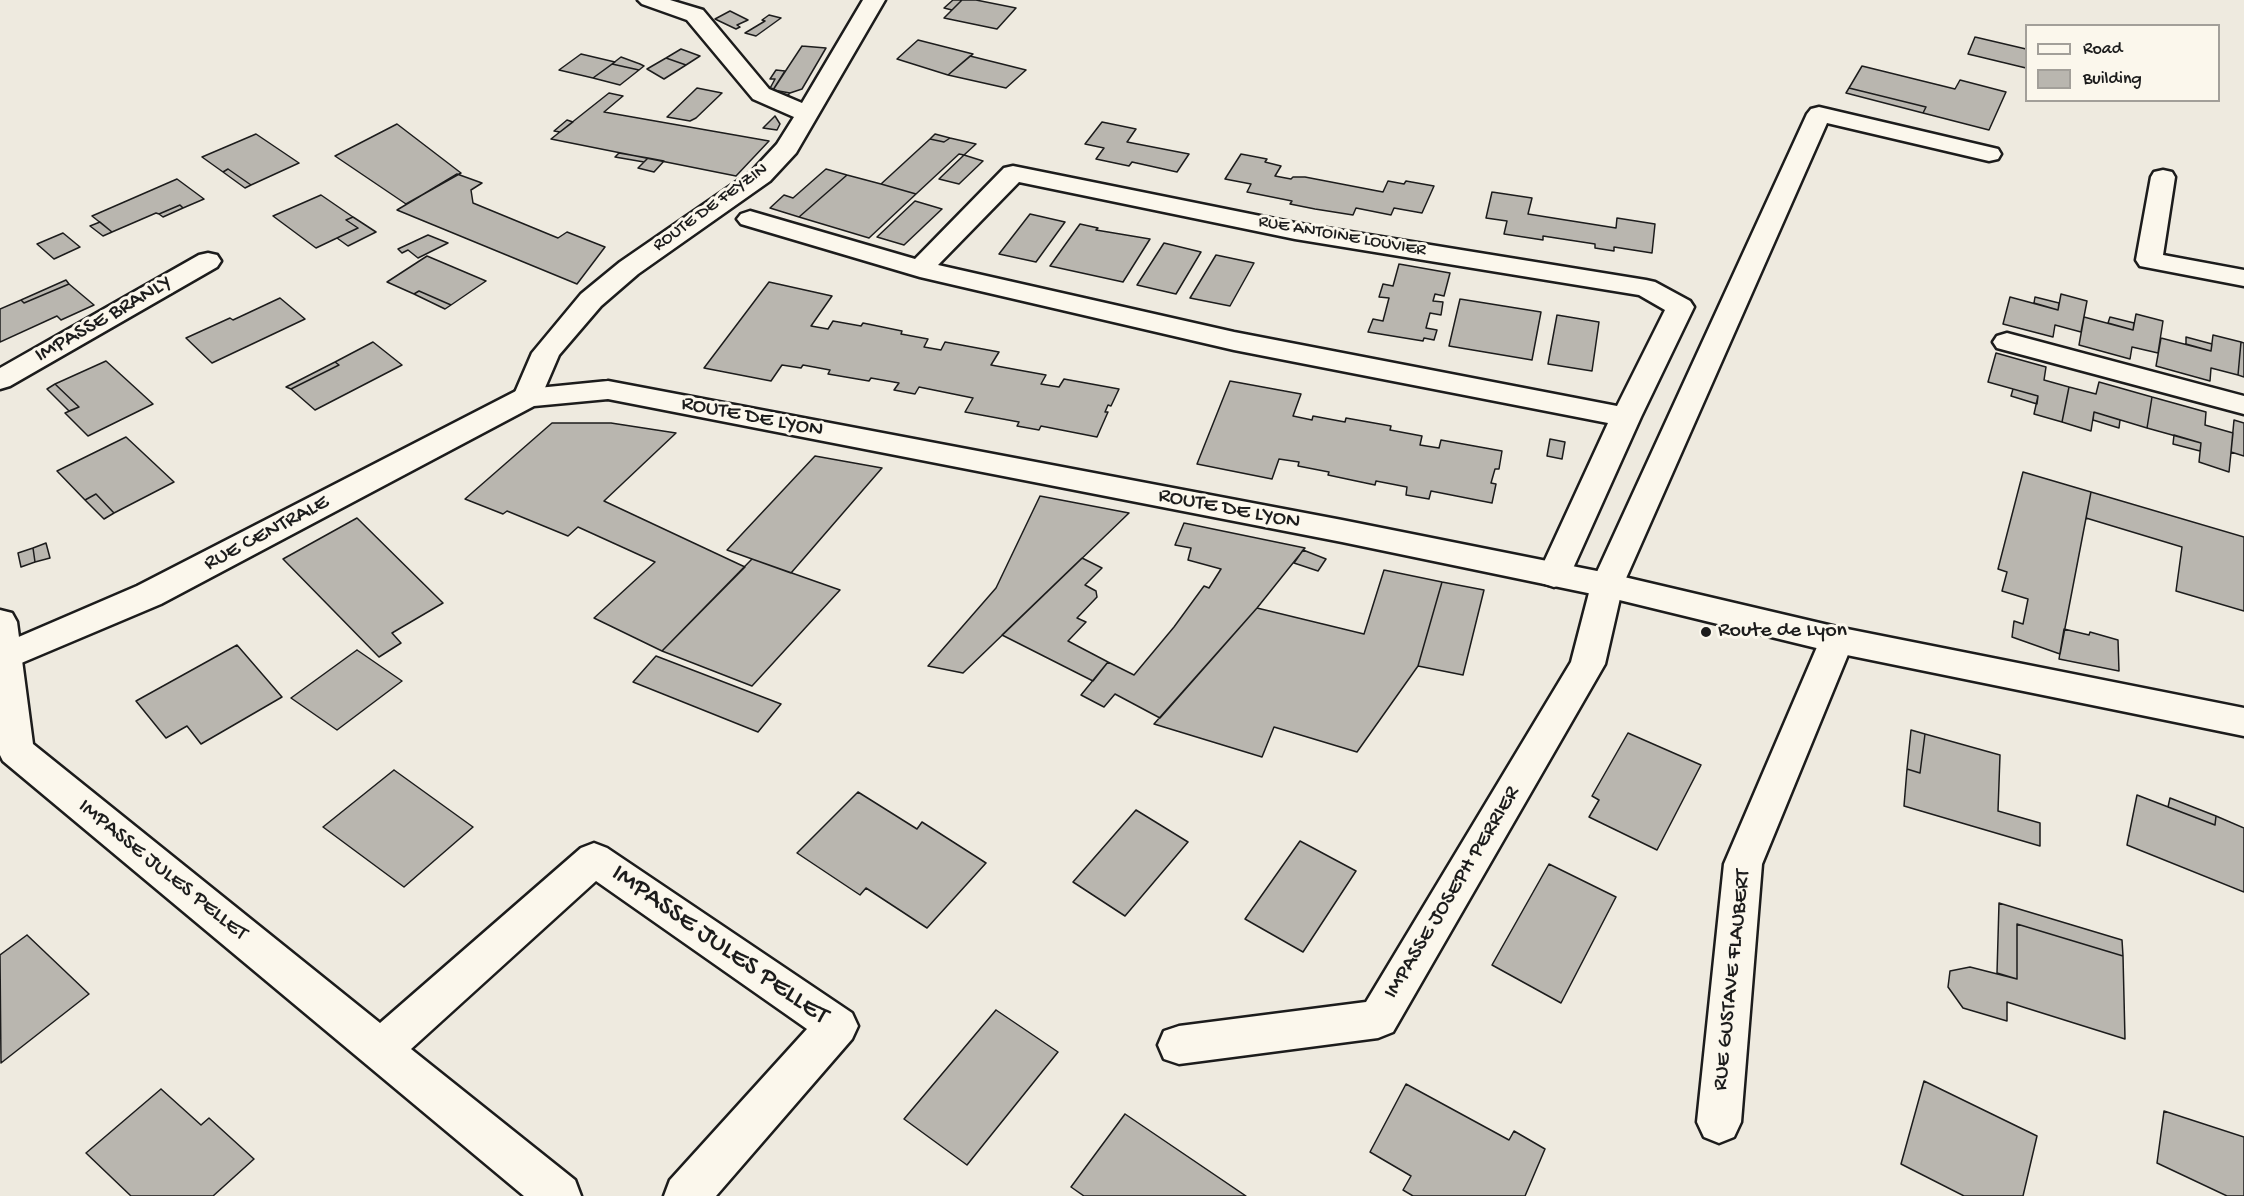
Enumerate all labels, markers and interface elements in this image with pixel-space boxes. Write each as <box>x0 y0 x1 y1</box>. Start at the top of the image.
legend <box>2025 24 2220 102</box>
text: Road <box>2083 39 2122 60</box>
text: Building <box>2083 69 2142 90</box>
street label: ROUTE DE FEYZIN <box>649 159 773 257</box>
street label: RUE ANTOINE LOUVIER <box>1257 212 1427 262</box>
street label: IMPASSE BRANLY <box>31 270 177 370</box>
street label: ROUTE DE LYON <box>679 391 825 445</box>
street label: ROUTE DE LYON <box>1156 483 1302 537</box>
street label: RUE CENTRALE <box>200 490 334 578</box>
place label: Route de Lyon <box>1718 619 1847 645</box>
marker: Route de Lyon <box>1699 625 1713 639</box>
street label: IMPASSE JOSEPH PERRIER <box>1379 782 1527 1004</box>
street label: IMPASSE JULES PELLET <box>72 794 252 948</box>
street label: IMPASSE JULES PELLET <box>604 859 834 1033</box>
street label: RUE GUSTAVE FLAUBERT <box>1708 868 1758 1092</box>

